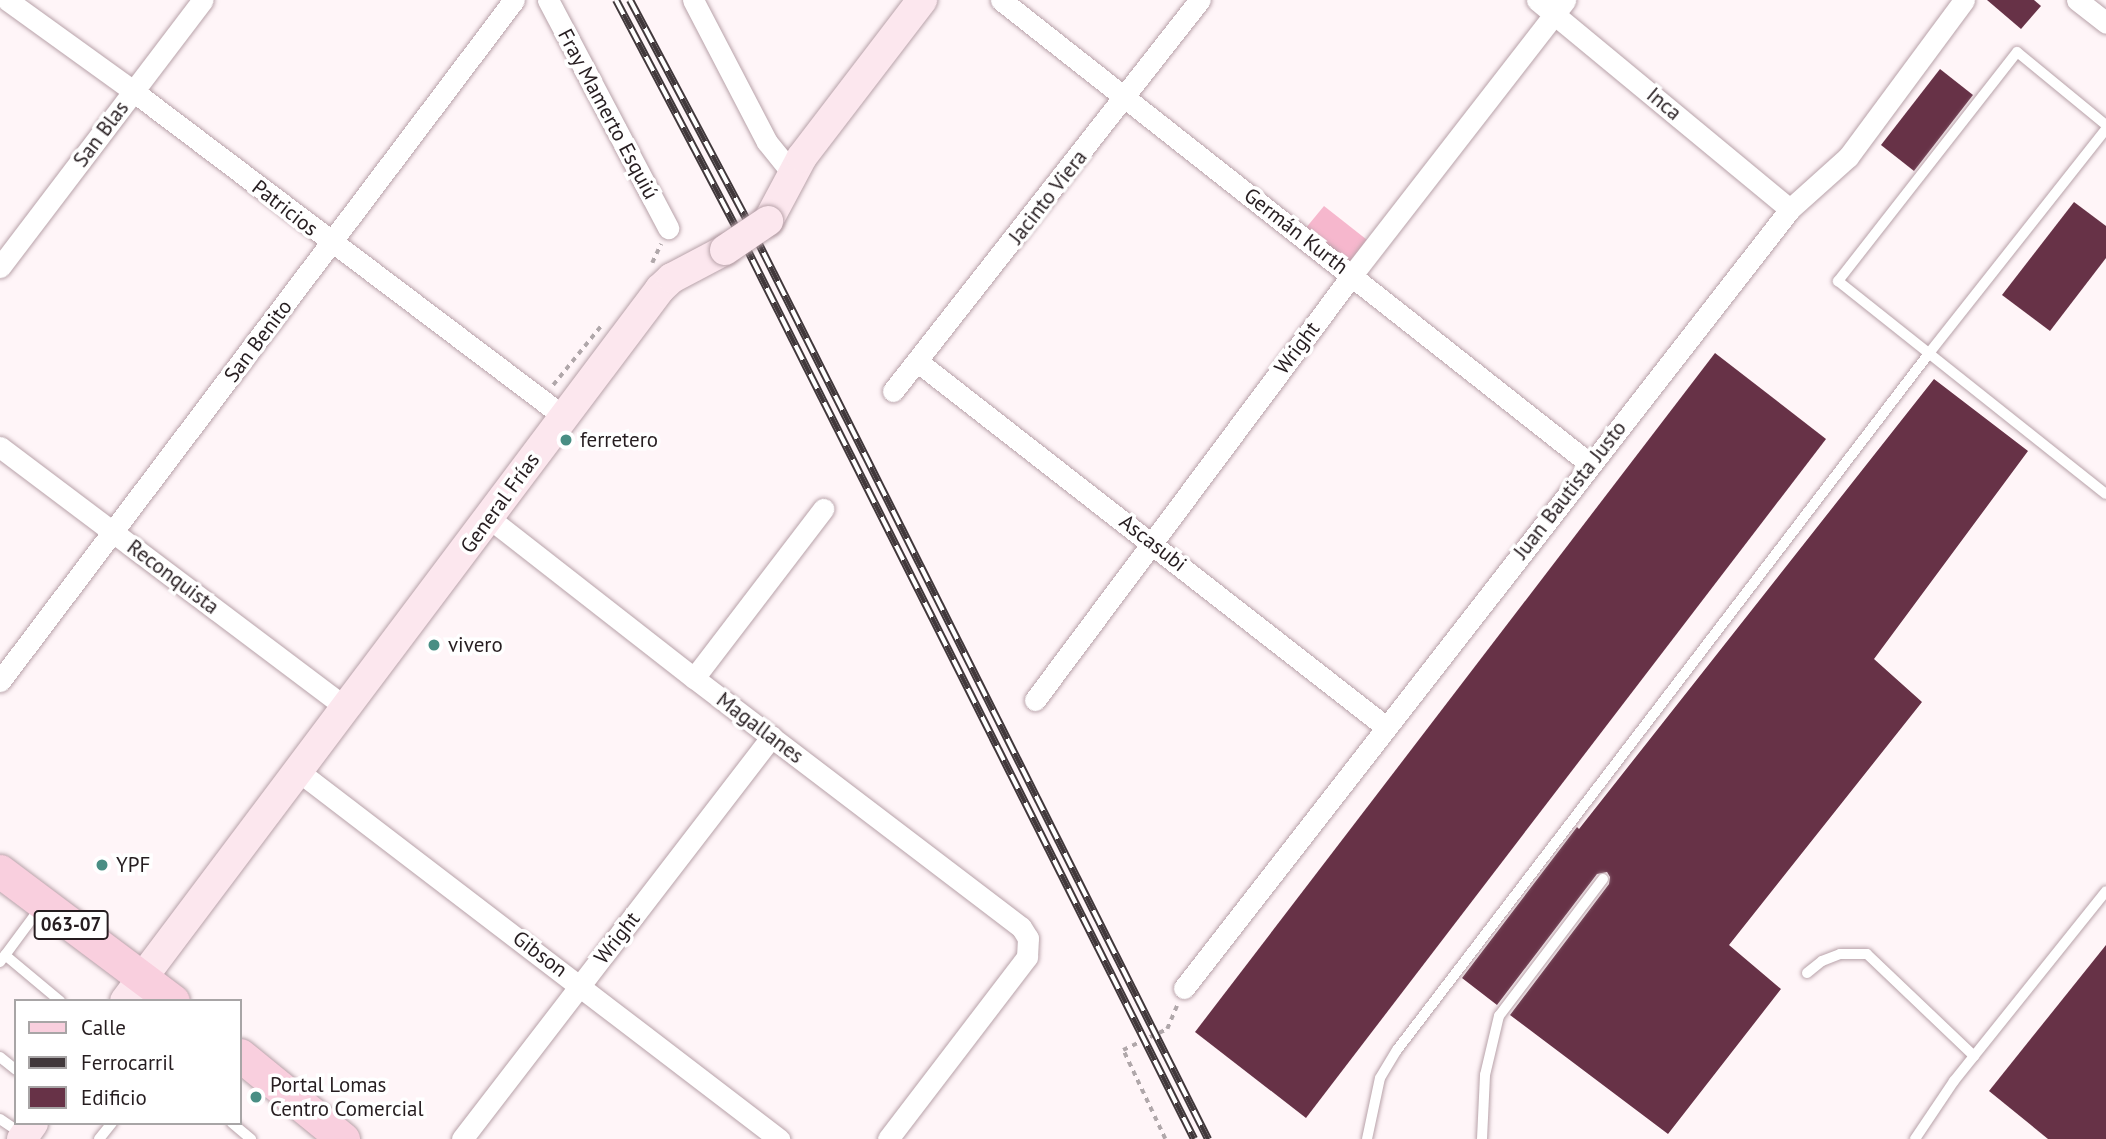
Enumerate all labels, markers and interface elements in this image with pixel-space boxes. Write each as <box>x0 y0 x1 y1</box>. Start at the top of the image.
street label: Fray Mamerto Esquiú <box>552 24 664 204</box>
street label: Inca <box>1642 82 1686 126</box>
street label: San Blas <box>68 96 134 172</box>
street label: Jacinto Viera <box>1003 145 1093 249</box>
street label: Patricios <box>247 175 323 241</box>
street label: Germán Kurth <box>1239 183 1353 279</box>
street label: San Benito <box>219 295 297 387</box>
street label: Wright <box>1269 317 1325 379</box>
street label: Juan Bautista Justo <box>1508 416 1632 564</box>
place label: ferretero <box>580 427 658 453</box>
marker: ferretero <box>558 432 574 448</box>
street label: General Frías <box>455 448 545 558</box>
street label: Ascasubi <box>1114 509 1192 577</box>
street label: Reconquista <box>122 534 224 620</box>
place label: vivero <box>448 632 503 658</box>
marker: vivero <box>426 637 442 653</box>
street label: Magallanes <box>712 687 808 769</box>
place label: YPF <box>116 852 150 878</box>
marker: YPF <box>94 857 110 873</box>
street label: Wright <box>589 907 645 969</box>
road number: 063-07 <box>32 909 110 940</box>
street label: Gibson <box>508 925 572 983</box>
legend <box>14 999 242 1125</box>
text: Calle <box>81 1014 126 1041</box>
text: Ferrocarril <box>81 1049 174 1076</box>
place label: Portal Lomas Centro Comercial <box>270 1072 424 1122</box>
text: Edificio <box>81 1084 147 1111</box>
marker: Portal Lomas Centro Comercial <box>248 1089 264 1105</box>

